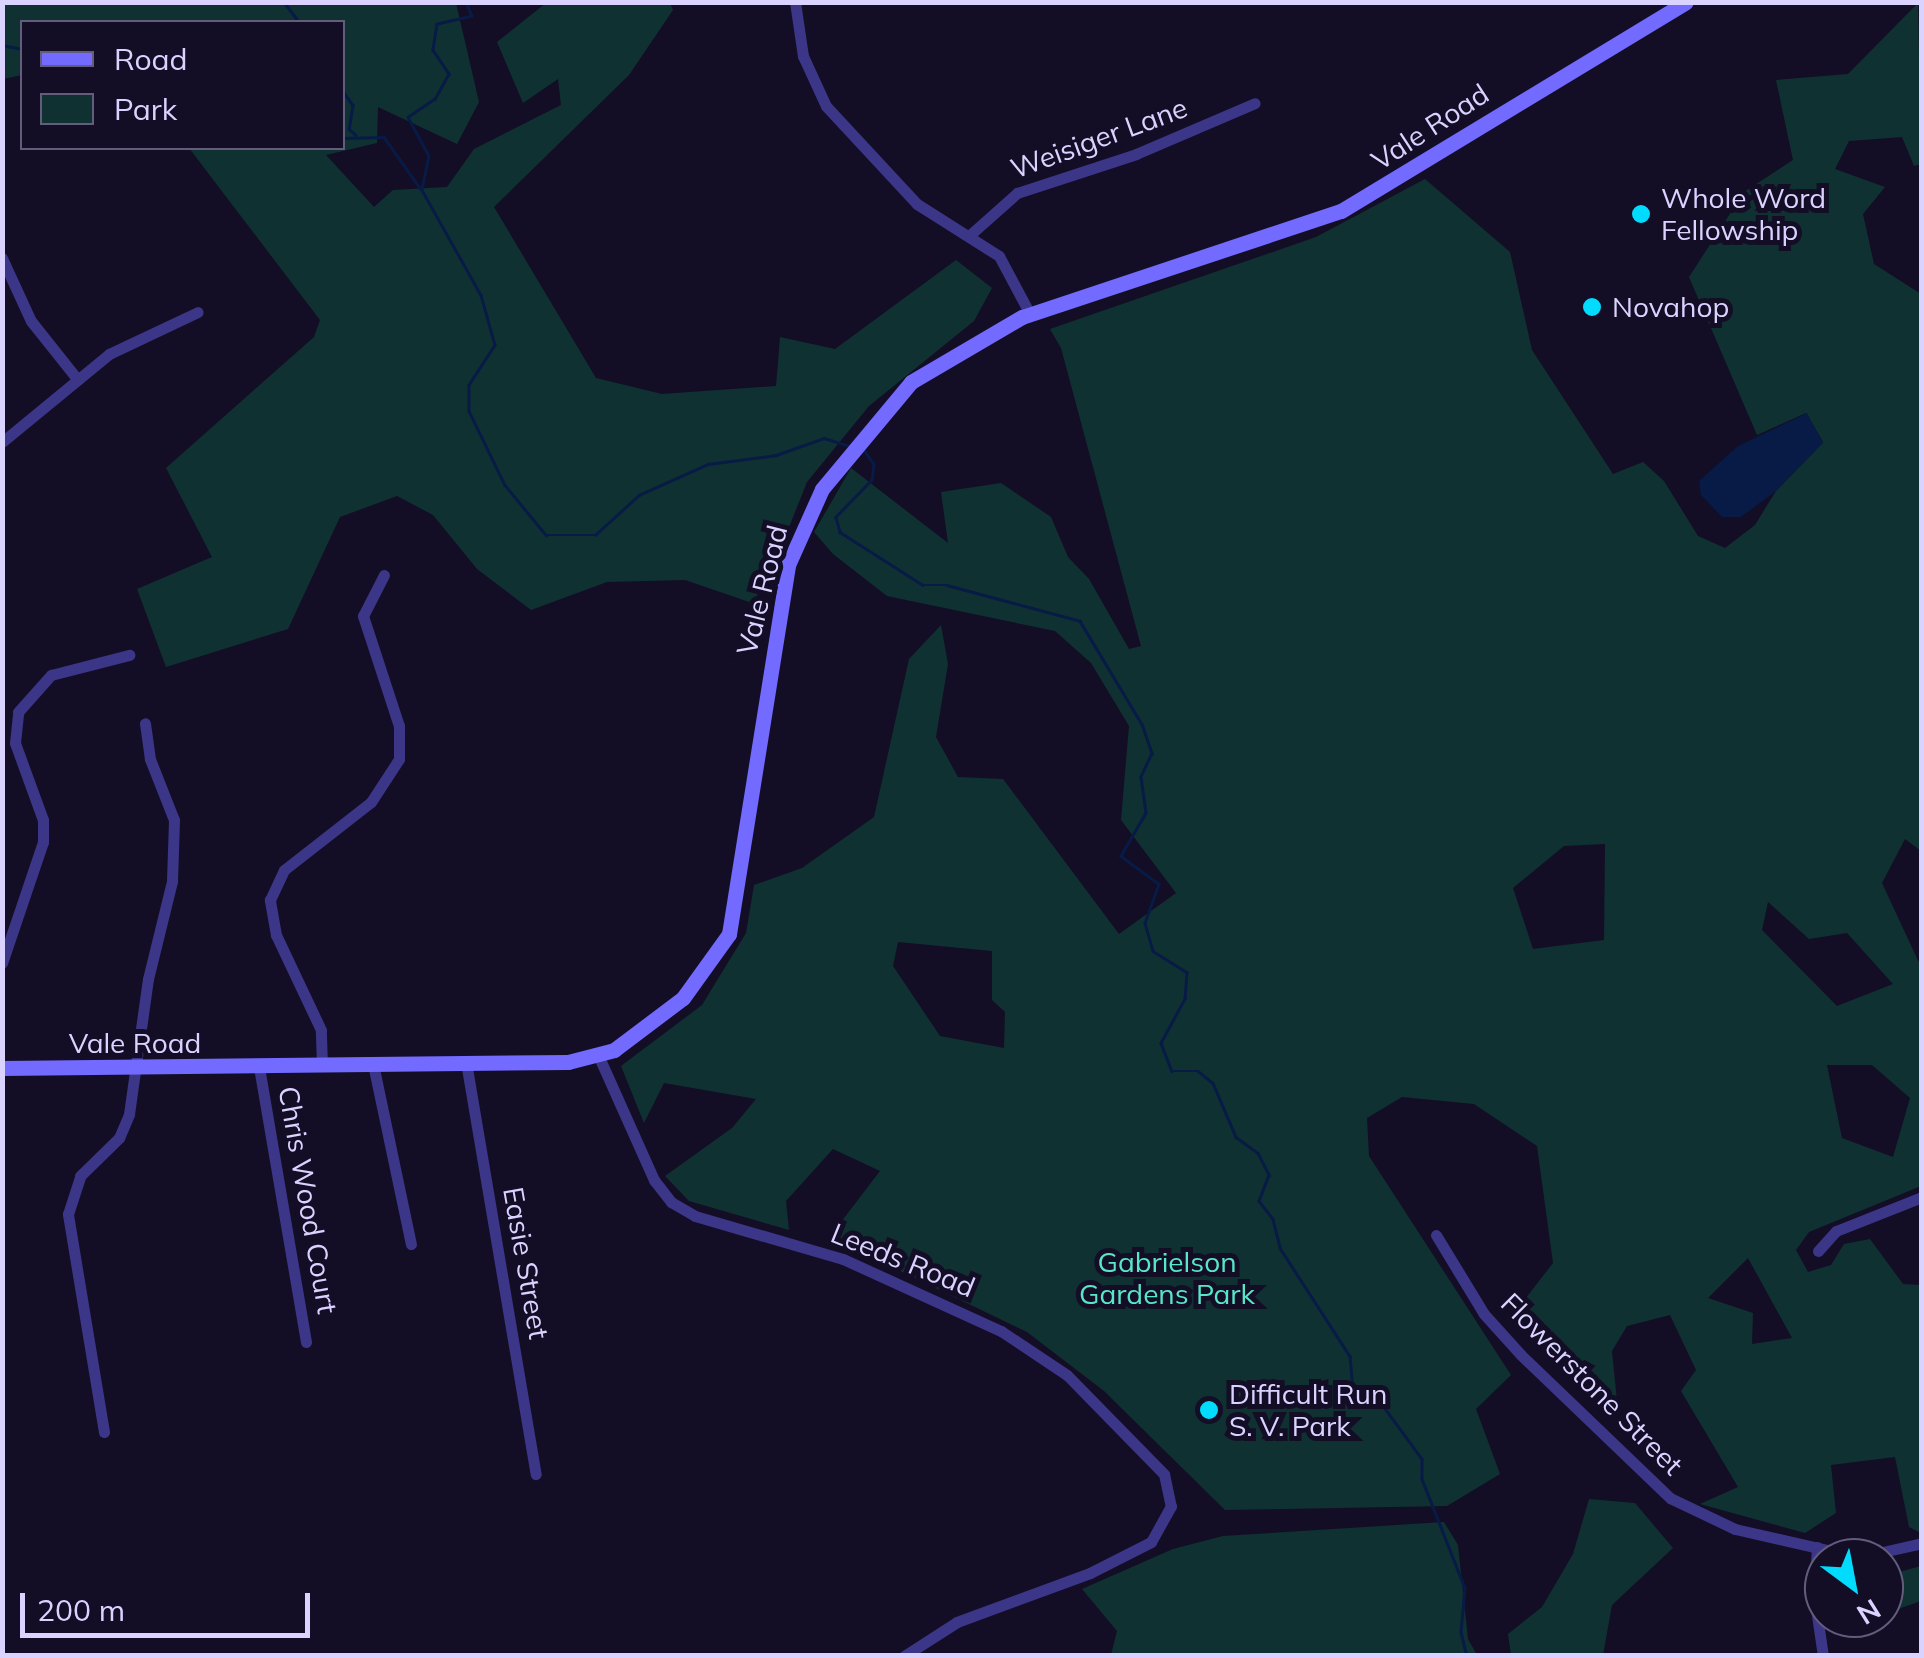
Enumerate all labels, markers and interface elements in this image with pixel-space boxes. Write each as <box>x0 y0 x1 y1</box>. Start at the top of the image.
legend <box>20 20 345 150</box>
text: Road <box>114 40 188 78</box>
street label: Vale Road <box>1365 77 1495 177</box>
text: Park <box>114 90 177 128</box>
street label: Weisiger Lane <box>1006 91 1192 185</box>
place label: Whole Word Fellowship <box>1661 181 1826 247</box>
marker: Whole Word Fellowship <box>1630 203 1652 225</box>
place label: Novahop <box>1612 290 1729 324</box>
marker: Novahop <box>1581 296 1603 318</box>
street label: Vale Road <box>730 522 794 658</box>
street label: Vale Road <box>69 1026 201 1060</box>
street label: Chris Wood Court <box>271 1084 345 1316</box>
street label: Easie Street <box>496 1184 556 1342</box>
street label: Leeds Road <box>826 1216 980 1304</box>
park label: Gabrielson Gardens Park <box>1079 1245 1255 1311</box>
street label: Flowerstone Street <box>1494 1286 1690 1482</box>
place label: Difficult Run S. V. Park <box>1229 1377 1387 1443</box>
marker: Difficult Run S. V. Park <box>1198 1399 1220 1421</box>
north arrow <box>1804 1538 1904 1638</box>
scale bar <box>25 1573 315 1635</box>
text: 200 m <box>37 1591 125 1629</box>
text: N <box>1851 1592 1887 1633</box>

